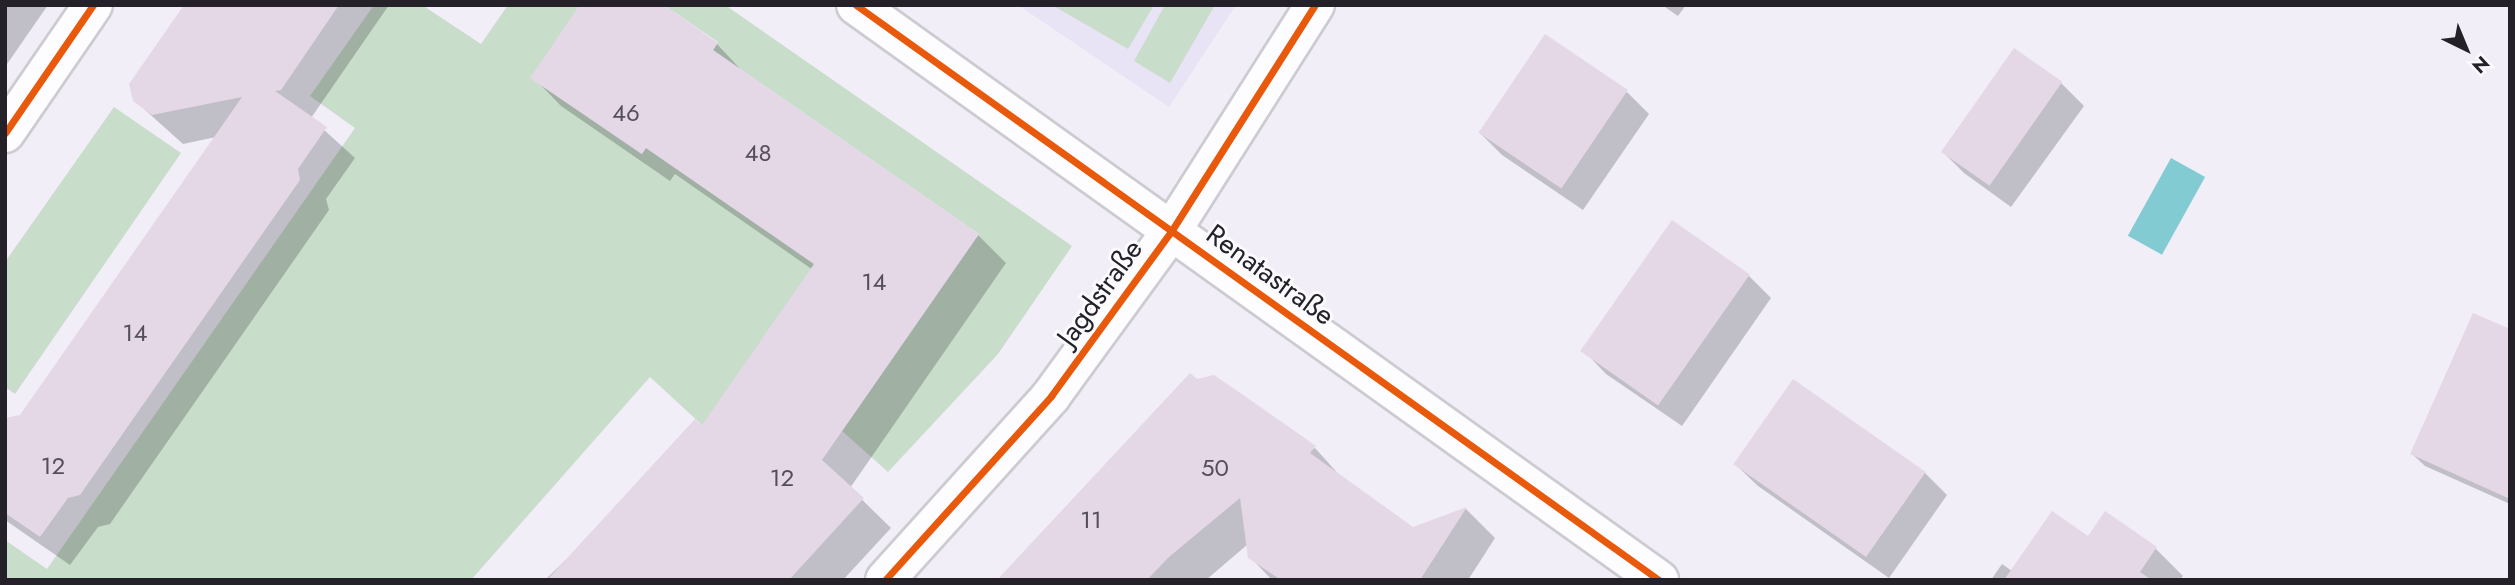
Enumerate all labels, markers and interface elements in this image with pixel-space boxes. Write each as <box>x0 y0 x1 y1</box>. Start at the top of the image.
north arrow <box>2431 14 2501 84</box>
text: N <box>2466 50 2495 80</box>
house number: 46 <box>612 99 640 127</box>
house number: 48 <box>744 139 772 167</box>
street label: Renatastraße <box>1200 217 1340 333</box>
street label: Jagdstraße <box>1050 233 1150 353</box>
house number: 14 <box>862 268 886 296</box>
house number: 14 <box>123 319 147 347</box>
house number: 12 <box>41 452 65 480</box>
house number: 50 <box>1201 454 1229 482</box>
house number: 12 <box>770 464 794 492</box>
house number: 11 <box>1080 506 1102 534</box>

